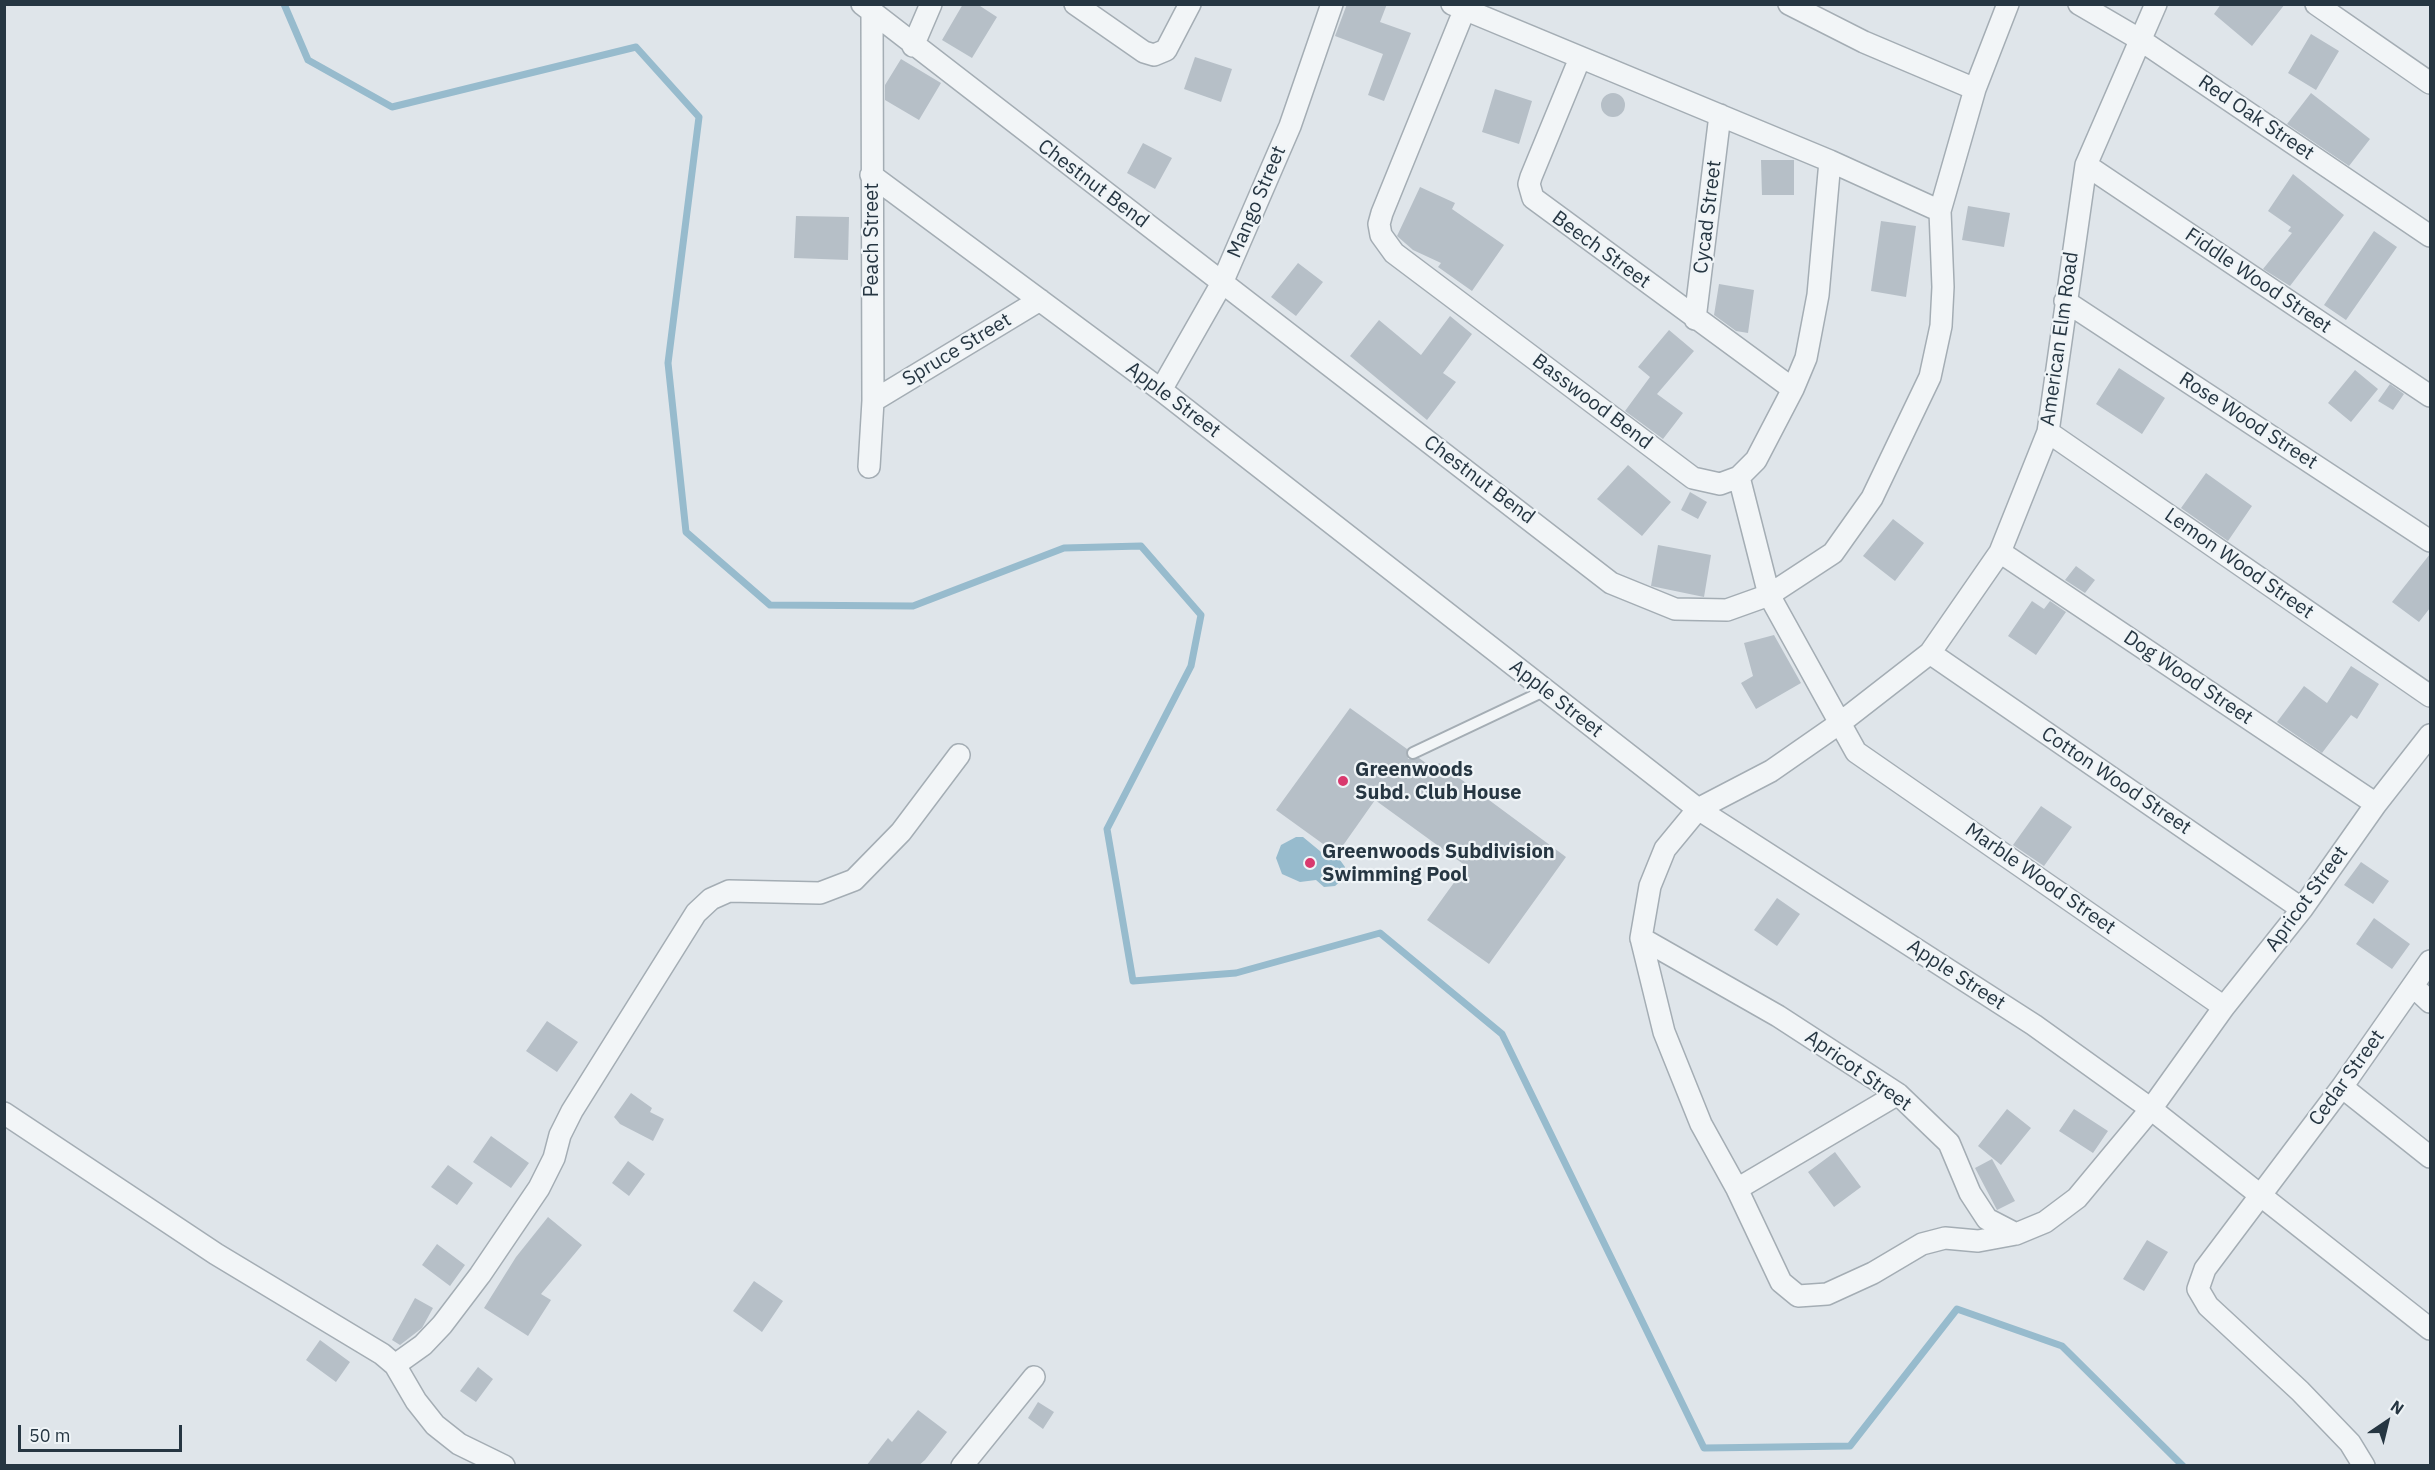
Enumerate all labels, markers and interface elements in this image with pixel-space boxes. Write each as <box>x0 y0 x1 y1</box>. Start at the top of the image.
street label: Red Oak Street <box>2193 70 2319 166</box>
street label: Chestnut Bend <box>1033 134 1153 234</box>
street label: Mango Street <box>1223 142 1291 262</box>
street label: Cycad Street <box>1689 159 1727 275</box>
street label: Peach Street <box>860 183 884 297</box>
street label: Beech Street <box>1547 206 1655 294</box>
street label: Fiddle Wood Street <box>2180 223 2336 339</box>
street label: American Elm Road <box>2036 250 2084 428</box>
street label: Spruce Street <box>898 308 1016 392</box>
street label: Basswood Bend <box>1527 349 1657 455</box>
street label: Apple Street <box>1121 357 1225 443</box>
street label: Rose Wood Street <box>2174 367 2322 475</box>
street label: Chestnut Bend <box>1419 430 1539 530</box>
street label: Lemon Wood Street <box>2160 504 2318 624</box>
street label: Dog Wood Street <box>2119 626 2257 730</box>
street label: Apple Street <box>1504 655 1608 743</box>
street label: Cotton Wood Street <box>2036 722 2196 840</box>
place label: Greenwoods Subd. Club House <box>1355 758 1522 805</box>
marker: Greenwoods Subd. Club House <box>1336 774 1350 788</box>
street label: Marble Wood Street <box>1960 818 2120 940</box>
place label: Greenwoods Subdivision Swimming Pool <box>1322 840 1555 887</box>
street label: Apricot Street <box>2261 842 2353 956</box>
marker: Greenwoods Subdivision Swimming Pool <box>1303 856 1317 870</box>
street label: Apple Street <box>1902 934 2010 1016</box>
street label: Apricot Street <box>1800 1025 1916 1117</box>
street label: Cedar Street <box>2304 1025 2390 1131</box>
north arrow <box>2357 1392 2417 1452</box>
text: N <box>2387 1396 2408 1419</box>
scale bar <box>21 1413 184 1451</box>
text: 50 m <box>29 1424 71 1447</box>

